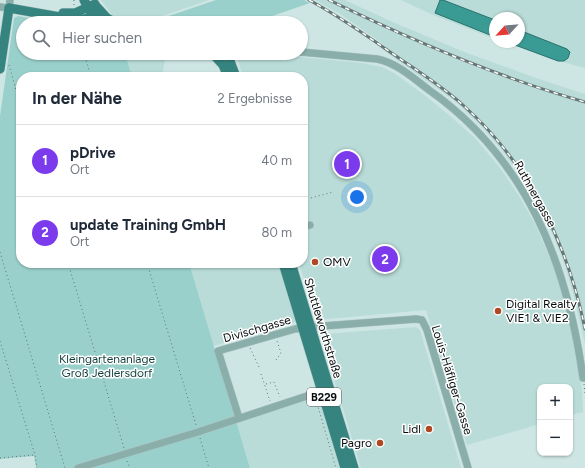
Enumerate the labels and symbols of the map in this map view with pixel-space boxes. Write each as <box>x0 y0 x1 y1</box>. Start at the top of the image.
north arrow <box>489 12 525 48</box>
pin: 1 <box>334 149 360 179</box>
street label: Ruthnergasse <box>511 158 559 230</box>
your location <box>347 187 367 207</box>
pin: 2 <box>372 244 398 274</box>
place label: OMV <box>323 255 351 269</box>
marker: OMV <box>310 257 320 267</box>
street label: Shuttleworthstraße <box>301 276 345 380</box>
place label: Digital Realty VIE1 & VIE2 <box>506 297 577 325</box>
marker: Digital Realty VIE1 & VIE2 <box>493 306 503 316</box>
street label: Divischgasse <box>222 313 293 345</box>
street label: Louis-Häfliger-Gasse <box>429 323 475 437</box>
park label: Kleingartenanlage Groß Jedlersdorf <box>59 352 156 380</box>
road number: B229 <box>307 388 341 406</box>
place label: Lidl <box>402 422 421 436</box>
marker: Lidl <box>424 424 434 434</box>
place label: Pagro <box>341 436 372 450</box>
marker: Pagro <box>375 438 385 448</box>

